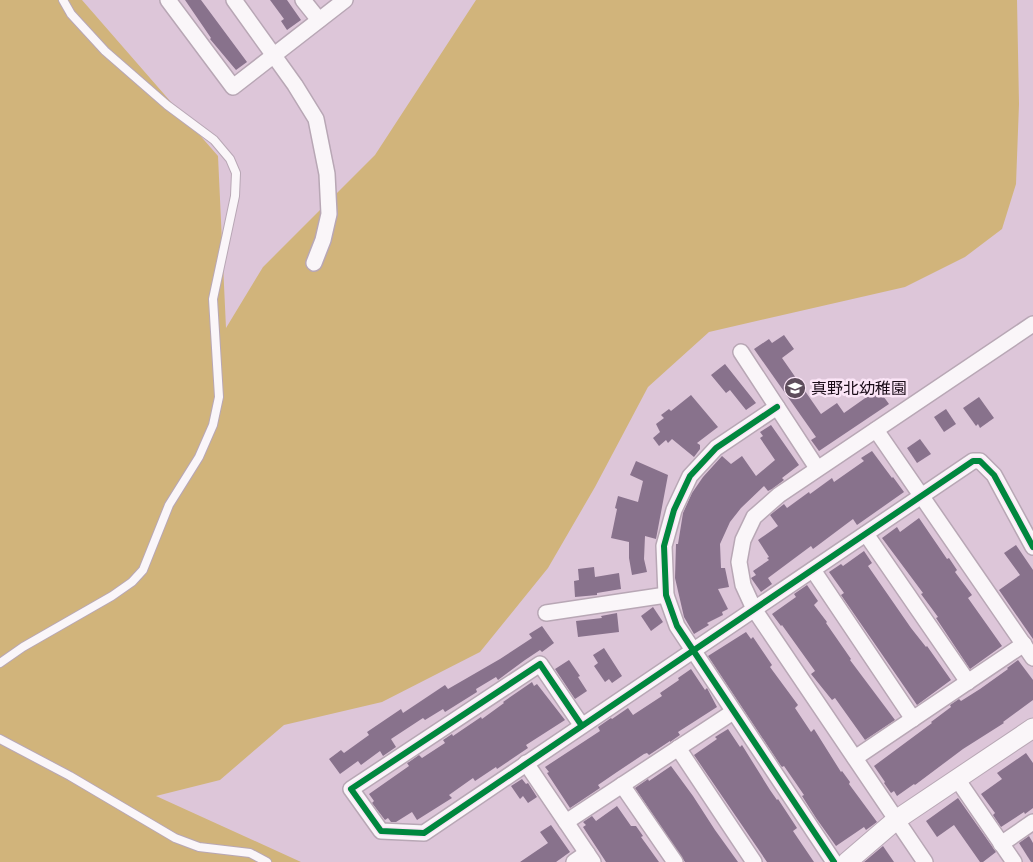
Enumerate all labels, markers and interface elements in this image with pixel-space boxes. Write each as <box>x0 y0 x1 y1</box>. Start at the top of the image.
school or university icon: 真野北幼稚園 <box>783 376 807 400</box>
place label: 真野北幼稚園 <box>811 379 907 398</box>

